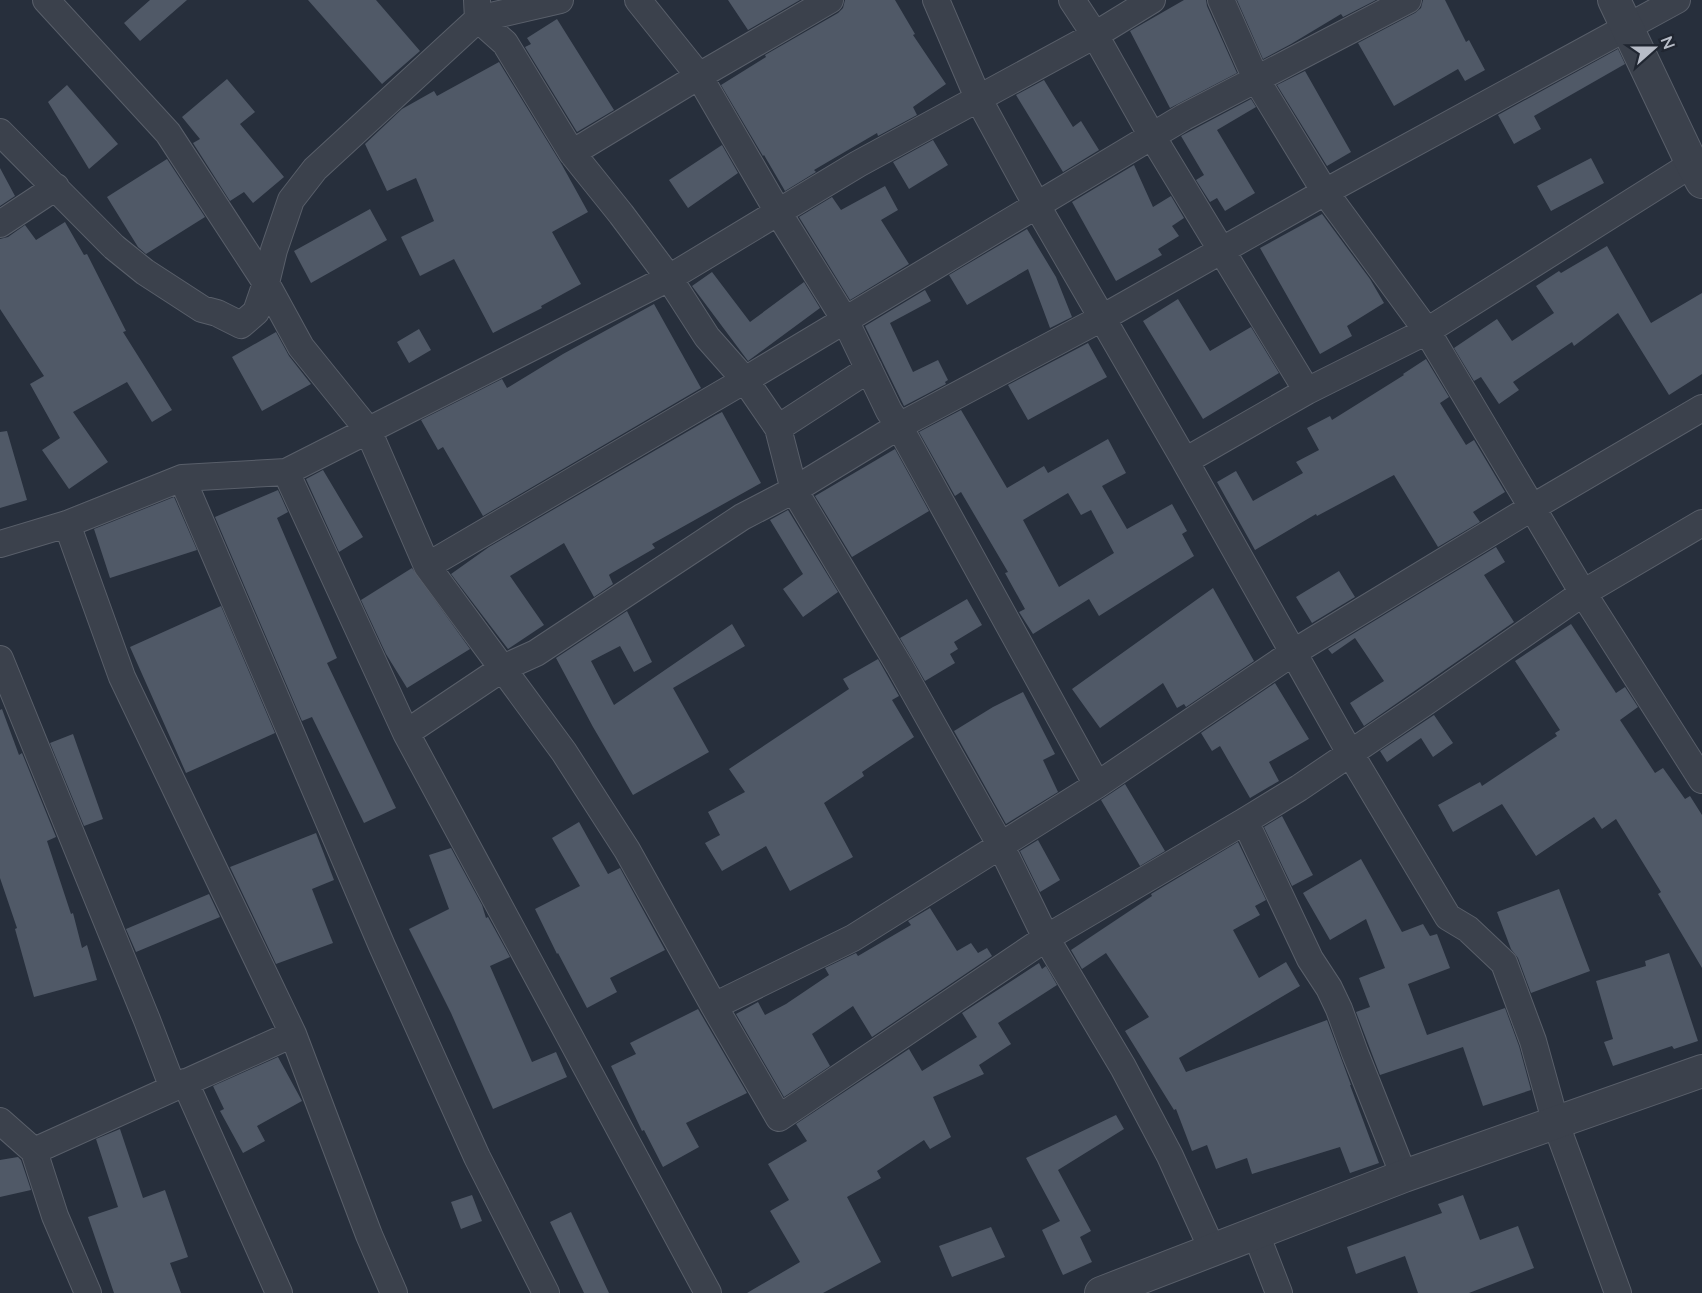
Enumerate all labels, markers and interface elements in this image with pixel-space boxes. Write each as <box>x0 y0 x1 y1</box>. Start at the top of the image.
north arrow <box>1624 18 1684 78</box>
text: N <box>1657 33 1680 52</box>

